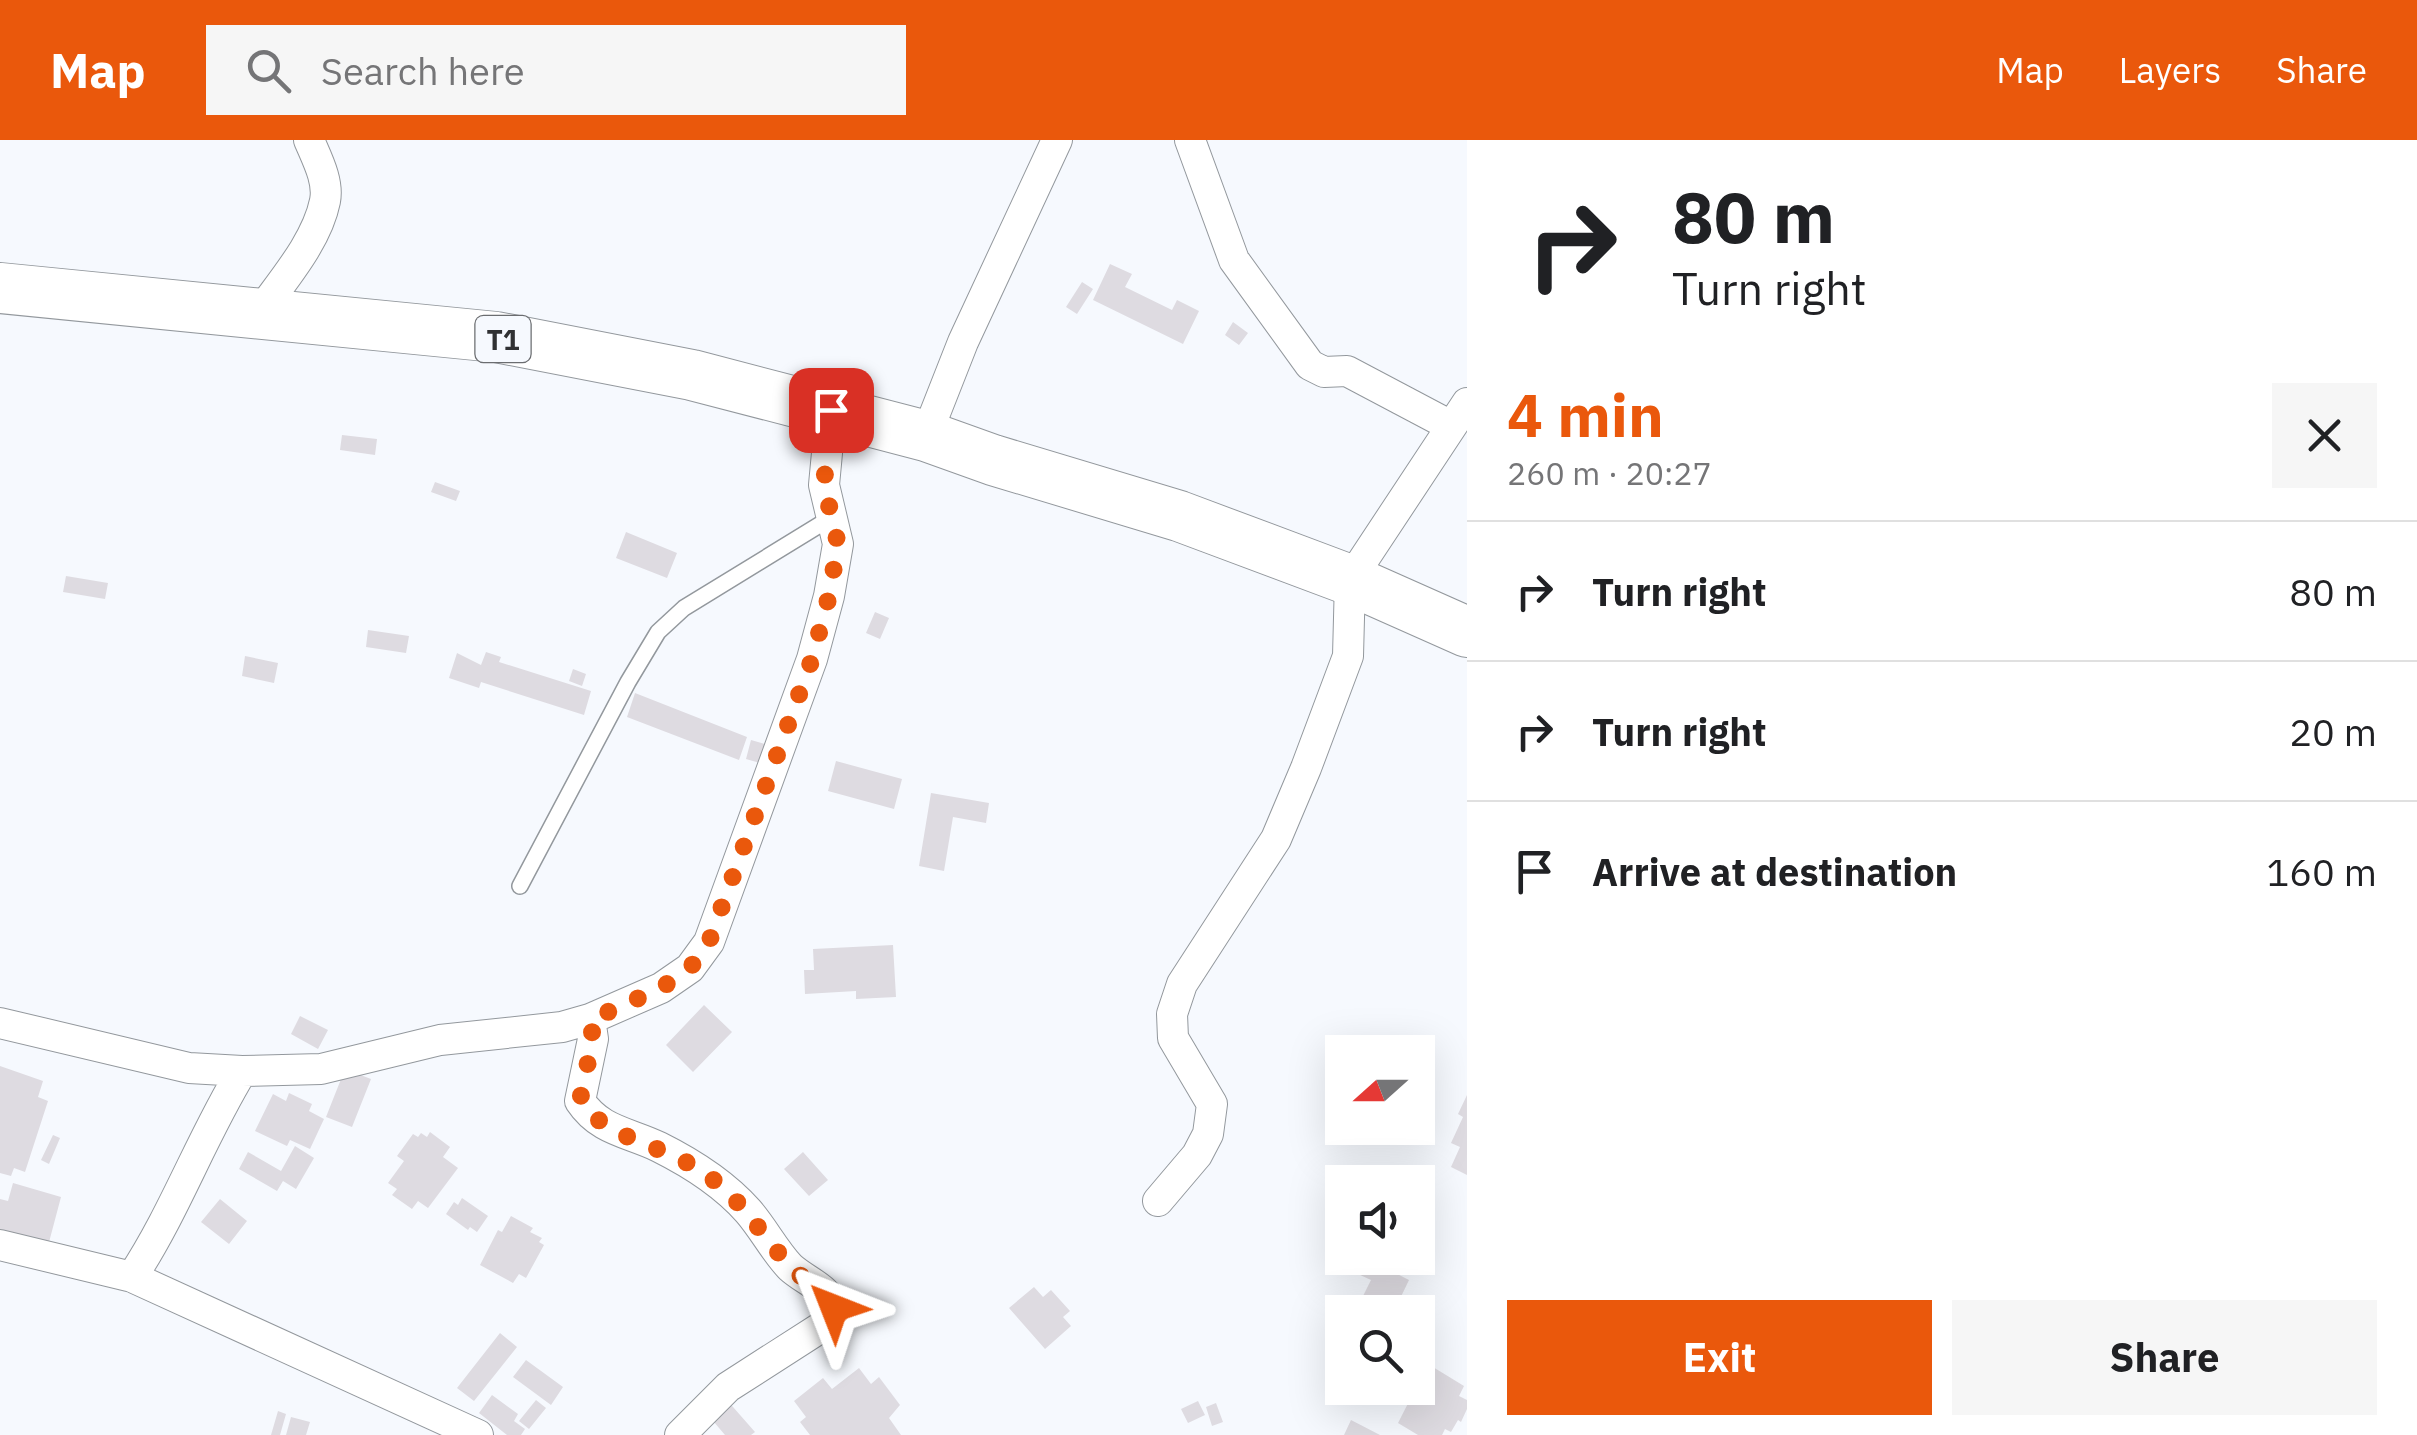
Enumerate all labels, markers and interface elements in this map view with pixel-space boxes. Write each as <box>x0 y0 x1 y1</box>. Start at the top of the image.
search box <box>206 25 906 115</box>
text: Map <box>50 39 146 101</box>
icon: search <box>241 43 296 98</box>
text: Search here <box>321 46 525 95</box>
text: Map <box>1996 47 2064 93</box>
text: Layers <box>2119 47 2221 93</box>
text: Share <box>2276 47 2367 93</box>
text: 80 m <box>1672 171 1835 262</box>
icon: right <box>1507 180 1637 310</box>
text: Turn right <box>1672 259 1867 317</box>
road number: T1 <box>476 316 530 362</box>
pin <box>789 368 874 453</box>
text: 4 min <box>1507 375 1664 454</box>
icon: arrive <box>804 383 859 438</box>
button: close <box>2272 383 2377 488</box>
text: 260 m · 20:27 <box>1507 452 1712 494</box>
icon: right <box>1507 564 1562 619</box>
text: Turn right <box>1592 567 1767 616</box>
text: 80 m <box>2289 567 2377 616</box>
icon: right <box>1507 704 1562 759</box>
text: Turn right <box>1592 707 1767 756</box>
text: 20 m <box>2289 707 2377 756</box>
icon: arrive <box>1507 844 1562 899</box>
text: Arrive at destination <box>1592 847 1957 896</box>
text: 160 m <box>2266 847 2377 896</box>
north arrow <box>1325 1035 1435 1145</box>
map controls <box>1325 1035 1435 1405</box>
button: sound <box>1325 1165 1435 1275</box>
position arrow <box>782 1256 886 1360</box>
button: search <box>1325 1295 1435 1405</box>
button: Exit <box>1507 1300 1932 1415</box>
button: Share <box>1952 1300 2377 1415</box>

